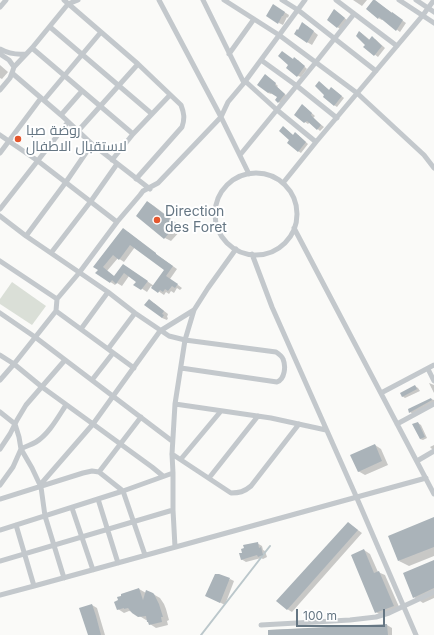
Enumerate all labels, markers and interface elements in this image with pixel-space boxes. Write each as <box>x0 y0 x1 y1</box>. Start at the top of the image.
place label: روضة صبا لاستقبال الاطفال <box>26 123 127 156</box>
marker: روضة صبا لاستقبال الاطفال <box>13 134 23 144</box>
place label: Direction des Foret <box>165 204 227 236</box>
marker: Direction des Foret <box>152 215 162 225</box>
scale bar <box>298 601 387 627</box>
text: 100 m <box>303 608 337 623</box>

